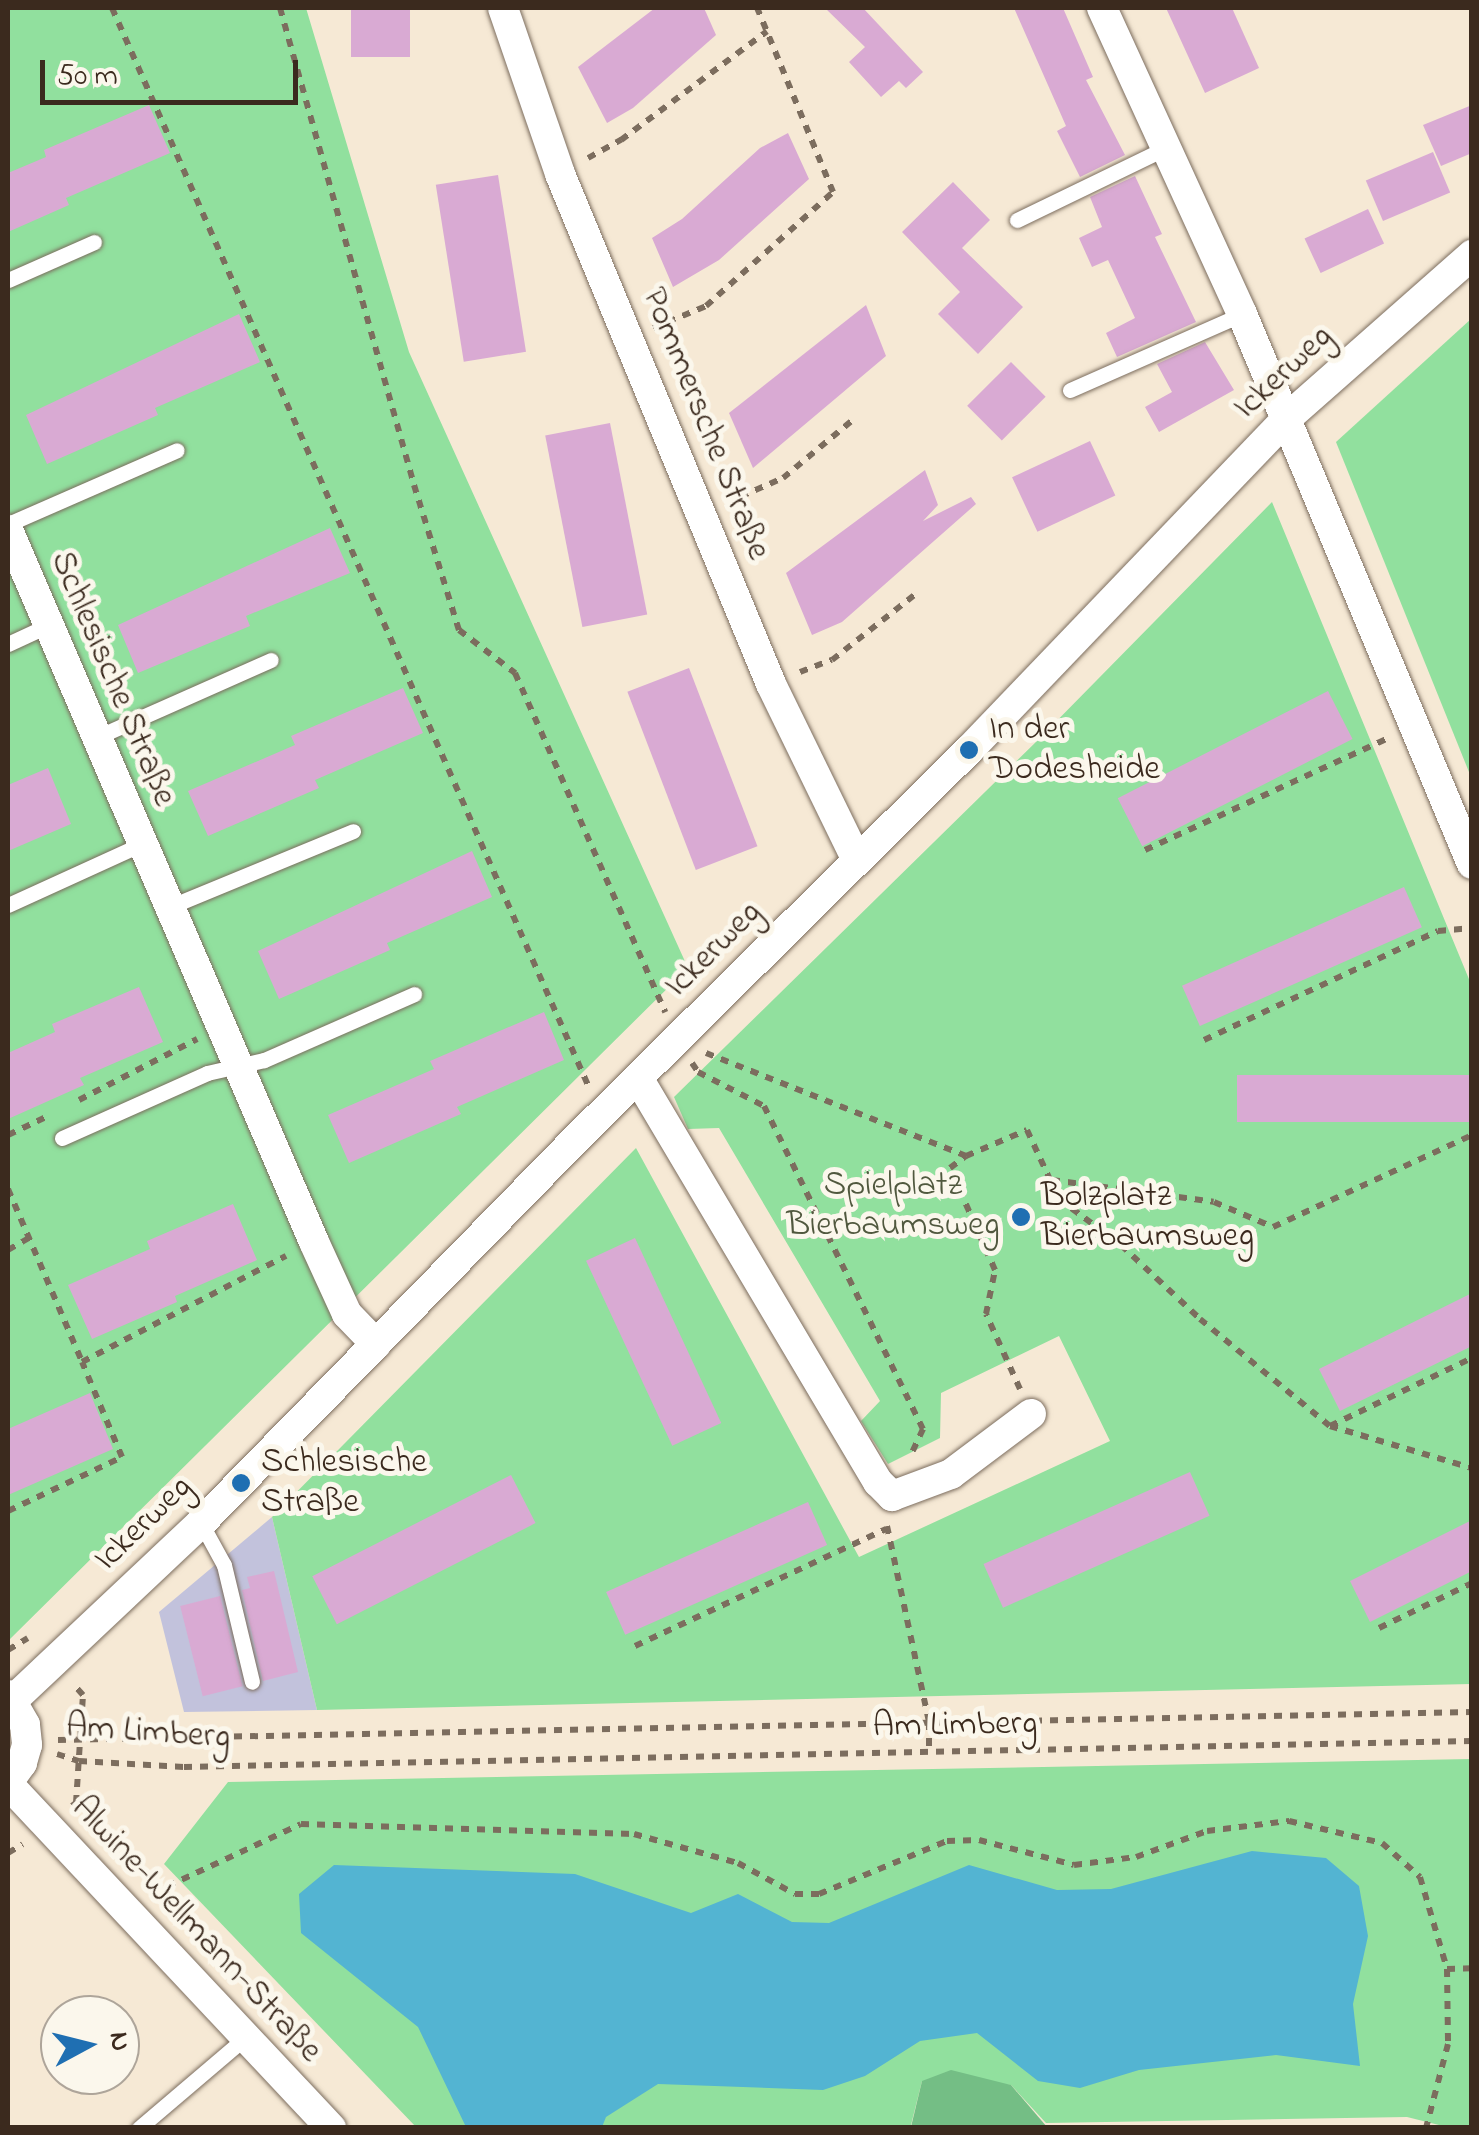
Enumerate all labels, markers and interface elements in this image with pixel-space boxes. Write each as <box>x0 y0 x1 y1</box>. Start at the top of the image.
scale bar <box>45 40 302 102</box>
text: 50 m <box>57 55 118 99</box>
street label: Pommersche Straße <box>631 282 779 566</box>
street label: Ickerweg <box>1226 317 1342 429</box>
street label: Schlesische Straße <box>39 545 185 813</box>
place label: In der Dodesheide <box>989 709 1160 791</box>
marker: In der Dodesheide <box>958 739 980 761</box>
street label: Ickerweg <box>657 893 771 1007</box>
park label: Spielplatz Bierbaumsweg <box>786 1165 1000 1247</box>
place label: Bolzplatz Bierbaumsweg <box>1041 1176 1254 1258</box>
marker: Bolzplatz Bierbaumsweg <box>1010 1206 1032 1228</box>
place label: Schlesische Straße <box>261 1442 427 1524</box>
street label: Ickerweg <box>86 1467 202 1581</box>
marker: Schlesische Straße <box>230 1472 252 1494</box>
street label: Am Limberg <box>872 1704 1038 1748</box>
street label: Am Limberg <box>64 1706 232 1760</box>
street label: Alwine-Wellmann-Straße <box>62 1788 330 2072</box>
north arrow <box>40 1995 140 2095</box>
text: N <box>97 2030 140 2053</box>

